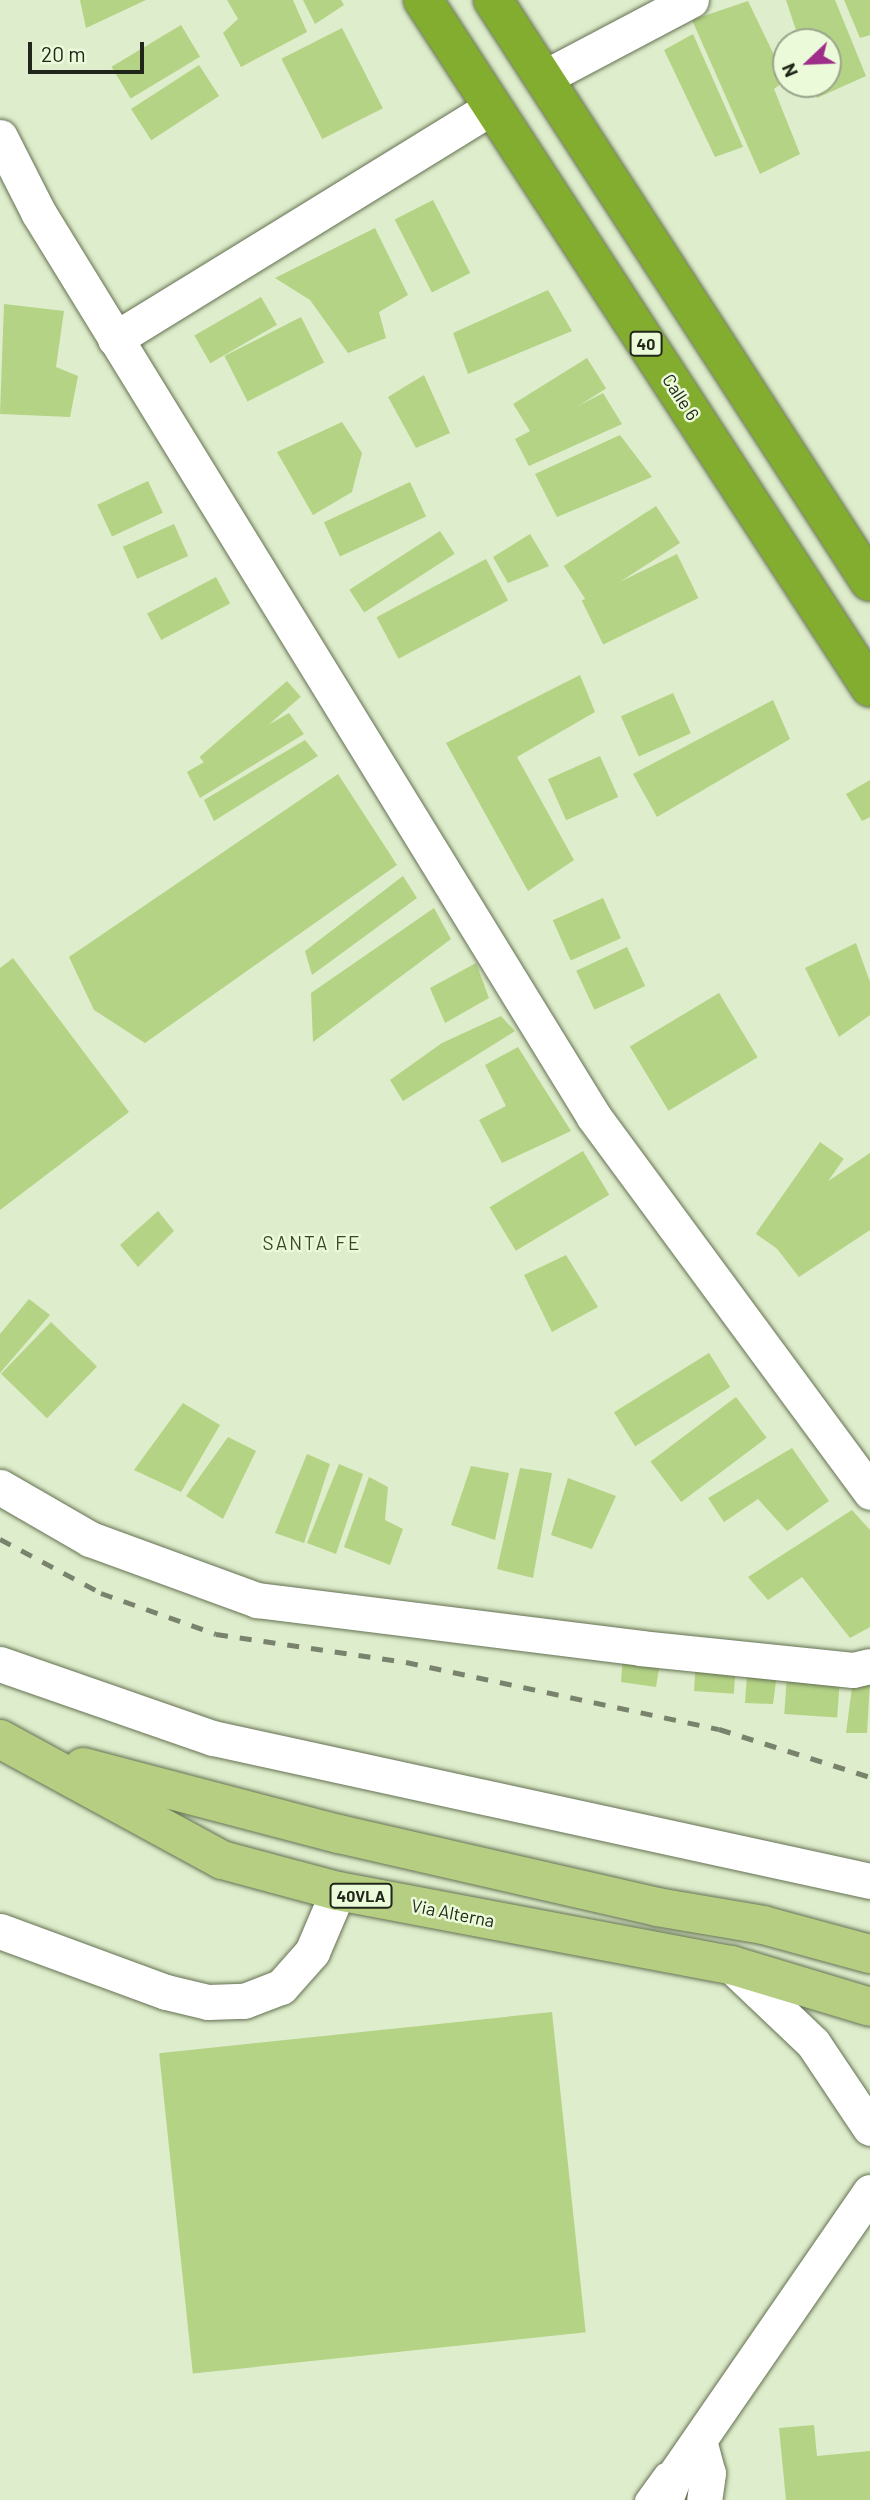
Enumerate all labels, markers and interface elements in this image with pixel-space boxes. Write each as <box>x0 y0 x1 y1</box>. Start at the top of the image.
scale bar <box>32 28 147 72</box>
north arrow <box>772 28 842 98</box>
text: 20 m <box>41 41 86 66</box>
text: N <box>776 60 802 81</box>
road number: 40 <box>628 332 664 356</box>
street label: Calle 6 <box>658 370 704 424</box>
district label: SANTA FE <box>264 1232 360 1254</box>
road number: 40VLA <box>330 1884 392 1908</box>
street label: Via Alterna <box>410 1894 496 1932</box>

